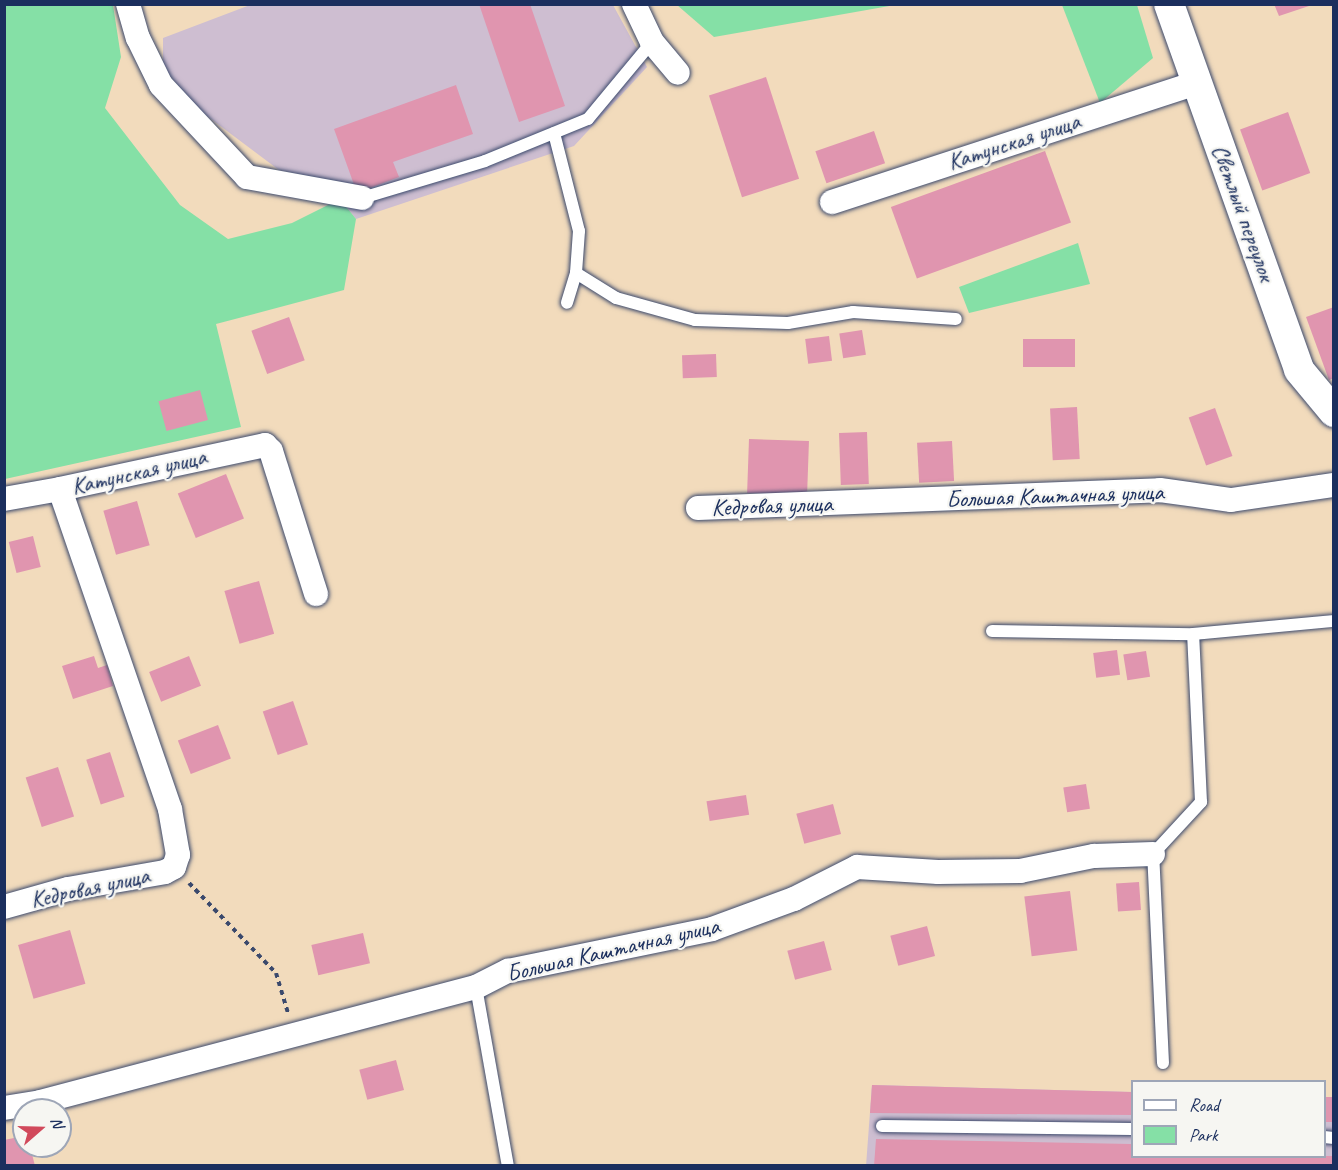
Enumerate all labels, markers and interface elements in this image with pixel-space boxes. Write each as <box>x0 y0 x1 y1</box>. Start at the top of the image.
street label: Катунская улица <box>943 107 1085 177</box>
street label: Светлый переулок <box>1205 141 1281 285</box>
street label: Катунская улица <box>68 442 210 502</box>
street label: Большая Каштачная улица <box>945 478 1165 514</box>
street label: Кедровая улица <box>710 489 834 523</box>
street label: Кедровая улица <box>27 861 153 915</box>
street label: Большая Каштачная улица <box>503 911 723 989</box>
legend <box>1131 1080 1326 1158</box>
text: Road <box>1189 1094 1219 1116</box>
north arrow <box>12 1098 72 1158</box>
text: N <box>46 1114 68 1131</box>
text: Park <box>1189 1124 1218 1146</box>

